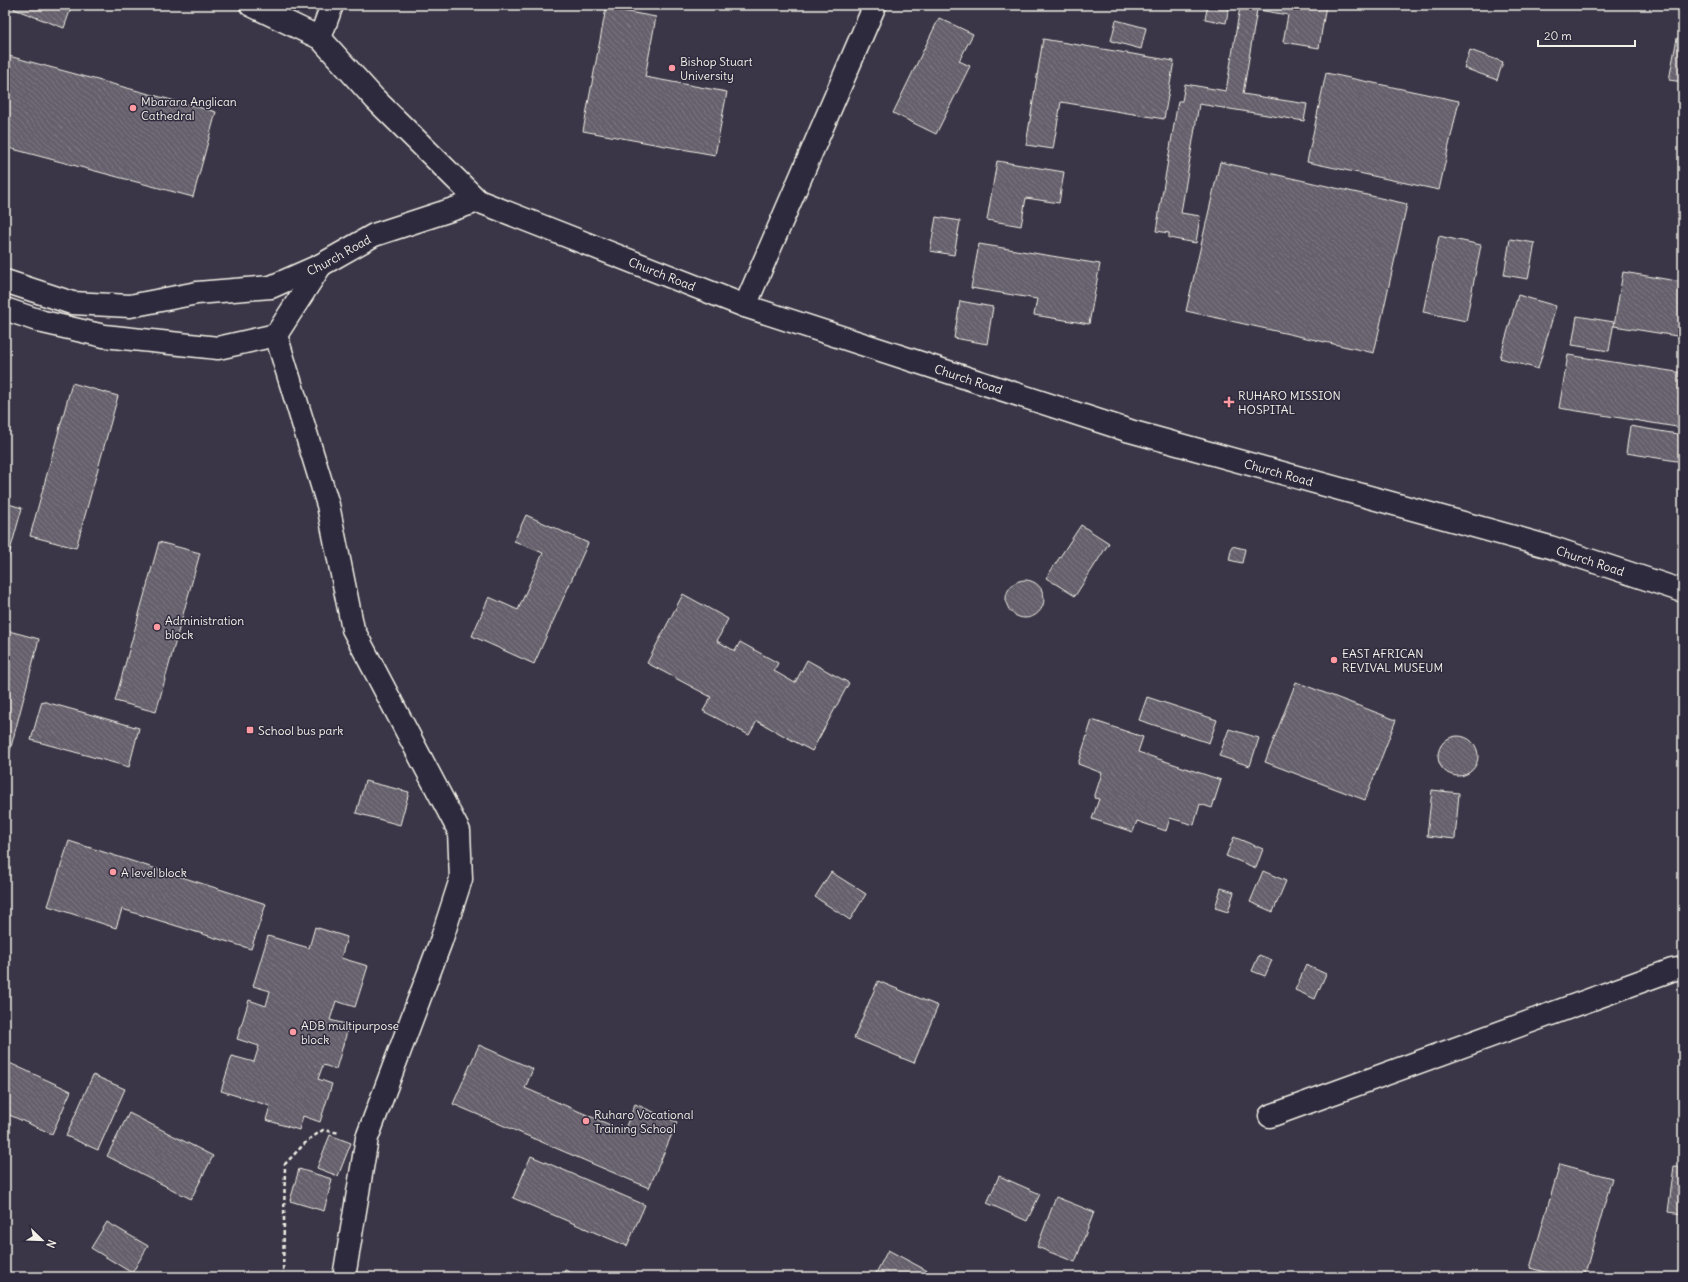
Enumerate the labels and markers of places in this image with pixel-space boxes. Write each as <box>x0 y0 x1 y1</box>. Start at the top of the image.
place label: Bishop Stuart University <box>680 54 753 83</box>
marker: Bishop Stuart University <box>667 63 677 73</box>
place label: Mbarara Anglican Cathedral <box>141 94 237 123</box>
marker: Mbarara Anglican Cathedral <box>128 103 138 113</box>
place label: RUHARO MISSION HOSPITAL <box>1238 388 1341 417</box>
marker: RUHARO MISSION HOSPITAL <box>1223 396 1235 408</box>
place label: Administration block <box>165 613 244 642</box>
marker: Administration block <box>152 622 162 632</box>
place label: EAST AFRICAN REVIVAL MUSEUM <box>1342 646 1443 675</box>
marker: EAST AFRICAN REVIVAL MUSEUM <box>1329 655 1339 665</box>
place label: School bus park <box>258 723 343 738</box>
marker: School bus park <box>245 725 255 735</box>
place label: A level block <box>121 865 187 880</box>
marker: A level block <box>108 867 118 877</box>
place label: ADB multipurpose block <box>301 1018 399 1047</box>
marker: ADB multipurpose block <box>288 1027 298 1037</box>
place label: Ruharo Vocational Training School <box>594 1107 693 1136</box>
marker: Ruharo Vocational Training School <box>581 1116 591 1126</box>

